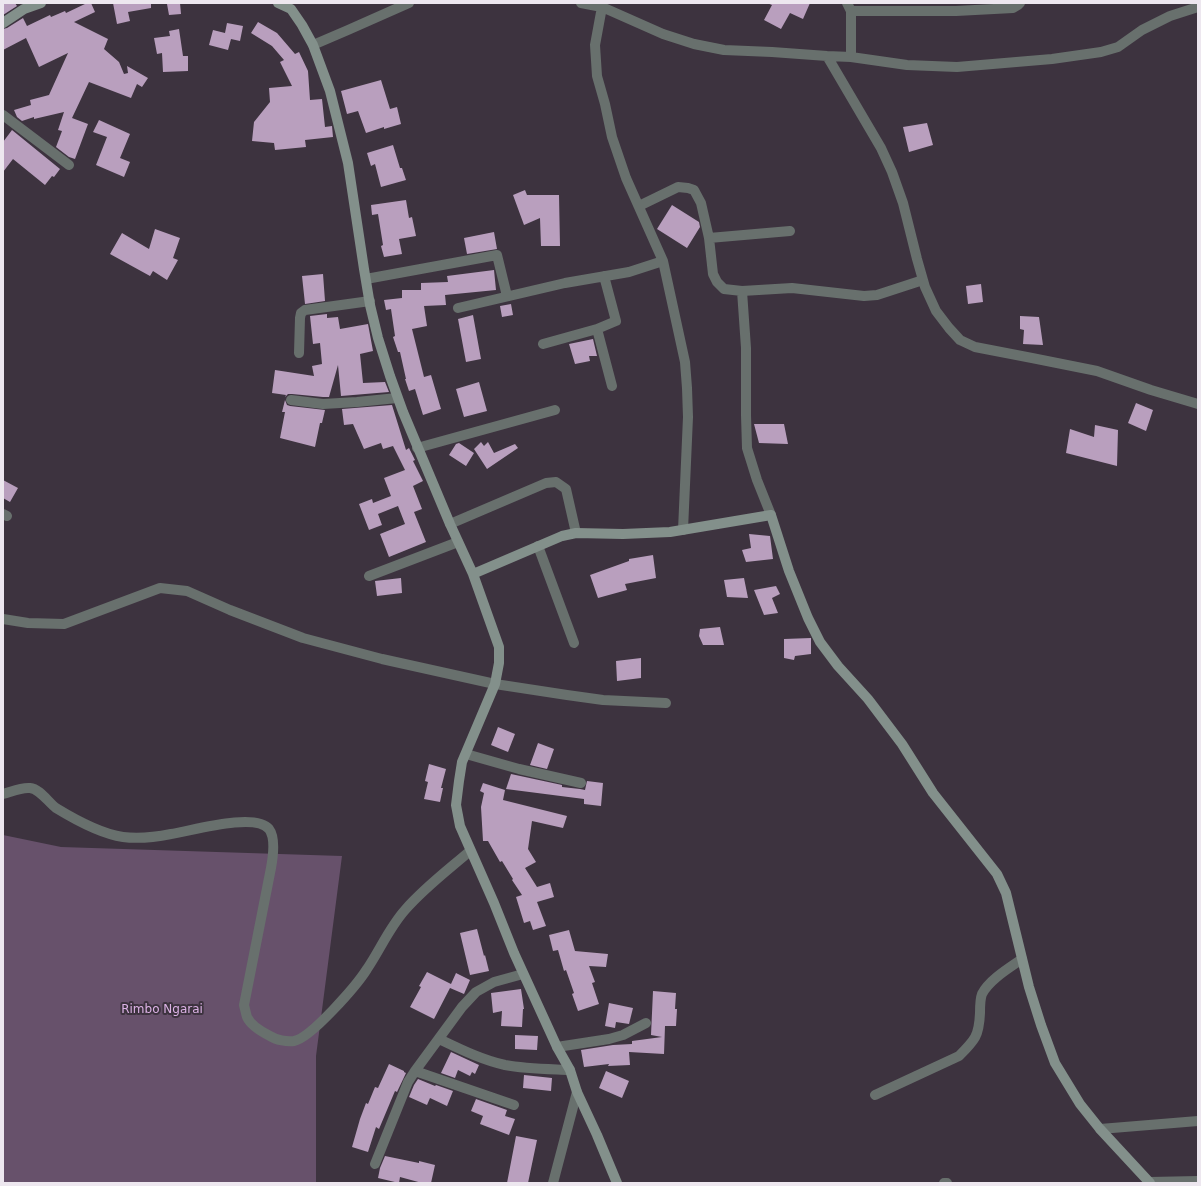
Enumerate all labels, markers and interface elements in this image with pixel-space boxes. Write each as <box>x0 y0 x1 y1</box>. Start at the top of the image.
park label: Rimbo Ngarai <box>121 1003 203 1017</box>

